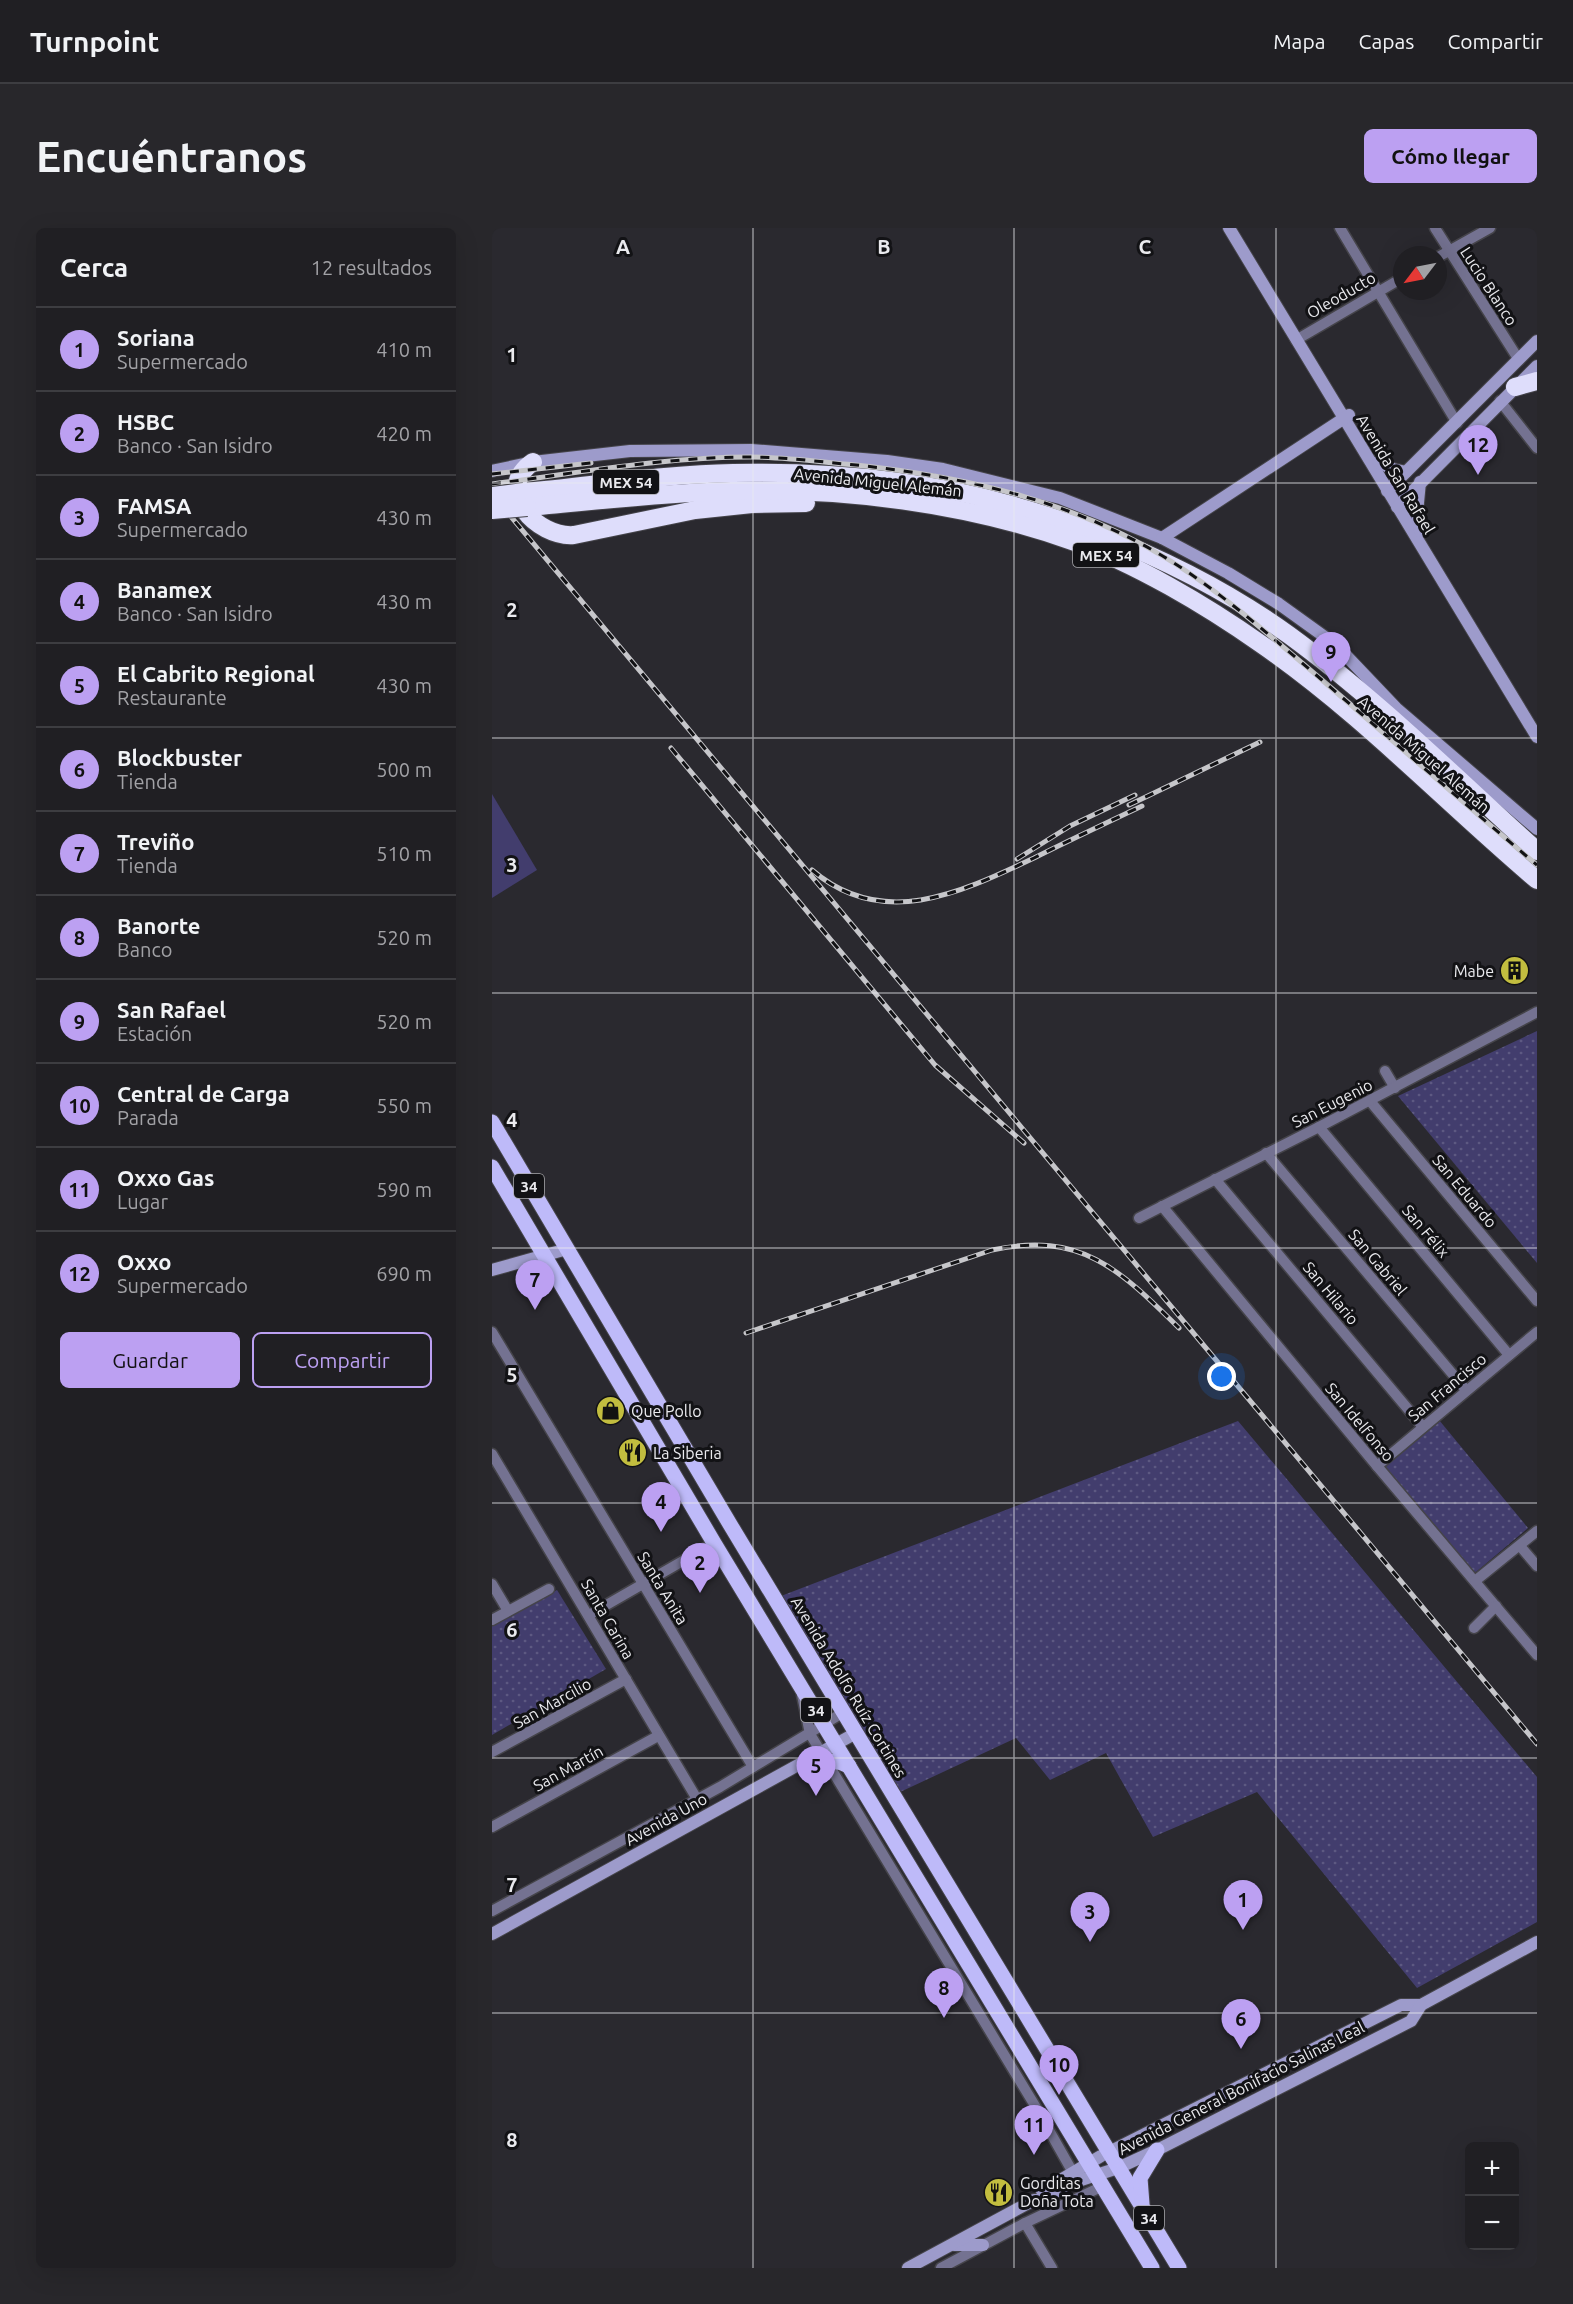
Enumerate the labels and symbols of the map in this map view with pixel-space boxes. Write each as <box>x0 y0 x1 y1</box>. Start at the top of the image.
text: A <box>616 235 630 258</box>
text: B <box>877 235 891 258</box>
text: C <box>1139 235 1152 258</box>
street label: Lucio Blanco <box>1457 243 1521 329</box>
north arrow <box>1393 246 1447 300</box>
street label: Oleoducto <box>1303 268 1379 322</box>
text: 1 <box>506 343 518 366</box>
street label: Avenida San Rafael <box>1353 411 1439 537</box>
pin: 12 <box>1458 426 1498 475</box>
street label: Avenida Miguel Alemán <box>793 464 963 500</box>
road number: MEX 54 <box>593 470 659 494</box>
road number: MEX 54 <box>1073 543 1139 567</box>
text: 2 <box>506 598 518 621</box>
pin: 9 <box>1312 632 1350 682</box>
street label: Avenida Miguel Alemán <box>1355 692 1493 816</box>
text: 3 <box>506 853 518 876</box>
building icon: Mabe <box>1499 955 1531 987</box>
place label: Mabe <box>1454 962 1494 980</box>
street label: San Eugenio <box>1289 1075 1375 1131</box>
text: 4 <box>506 1108 518 1131</box>
street label: San Eduardo <box>1429 1151 1501 1231</box>
road number: 34 <box>514 1174 544 1198</box>
street label: San Félix <box>1399 1201 1453 1261</box>
street label: San Gabriel <box>1345 1225 1411 1299</box>
street label: San Hilario <box>1300 1258 1362 1328</box>
pin: 7 <box>516 1260 555 1310</box>
street label: San Francisco <box>1404 1349 1490 1425</box>
your location <box>1207 1362 1236 1391</box>
text: 5 <box>506 1363 518 1386</box>
street label: San Idelfonso <box>1322 1379 1398 1465</box>
shop icon: Que Pollo <box>594 1395 626 1427</box>
place label: Que Pollo <box>631 1402 702 1420</box>
restaurant icon: La Siberia <box>616 1437 648 1469</box>
place label: La Siberia <box>653 1444 722 1462</box>
pin: 4 <box>642 1482 680 1532</box>
pin: 2 <box>680 1544 720 1593</box>
street label: Santa Anita <box>634 1548 692 1628</box>
street label: Santa Carina <box>578 1576 638 1662</box>
street label: Avenida Adolfo Ruíz Cortines <box>788 1593 910 1781</box>
text: 6 <box>506 1618 518 1641</box>
street label: San Marcilio <box>510 1674 594 1732</box>
road number: 34 <box>801 1698 831 1722</box>
street label: San Martín <box>530 1741 606 1795</box>
pin: 5 <box>796 1746 836 1796</box>
street label: Avenida Uno <box>622 1789 710 1849</box>
text: 7 <box>506 1873 518 1896</box>
pin: 1 <box>1224 1880 1263 1930</box>
pin: 3 <box>1070 1892 1110 1942</box>
pin: 8 <box>924 1968 964 2018</box>
pin: 6 <box>1222 2000 1260 2049</box>
street label: Avenida General Bonifacio Salinas Leal <box>1115 2018 1367 2158</box>
pin: 10 <box>1040 2046 1078 2095</box>
pin: 11 <box>1014 2106 1054 2155</box>
text: 8 <box>506 2128 518 2151</box>
place label: Gorditas Doña Tota <box>1020 2174 1094 2210</box>
restaurant icon: Gorditas Doña Tota <box>983 2176 1015 2208</box>
road number: 34 <box>1134 2206 1164 2230</box>

